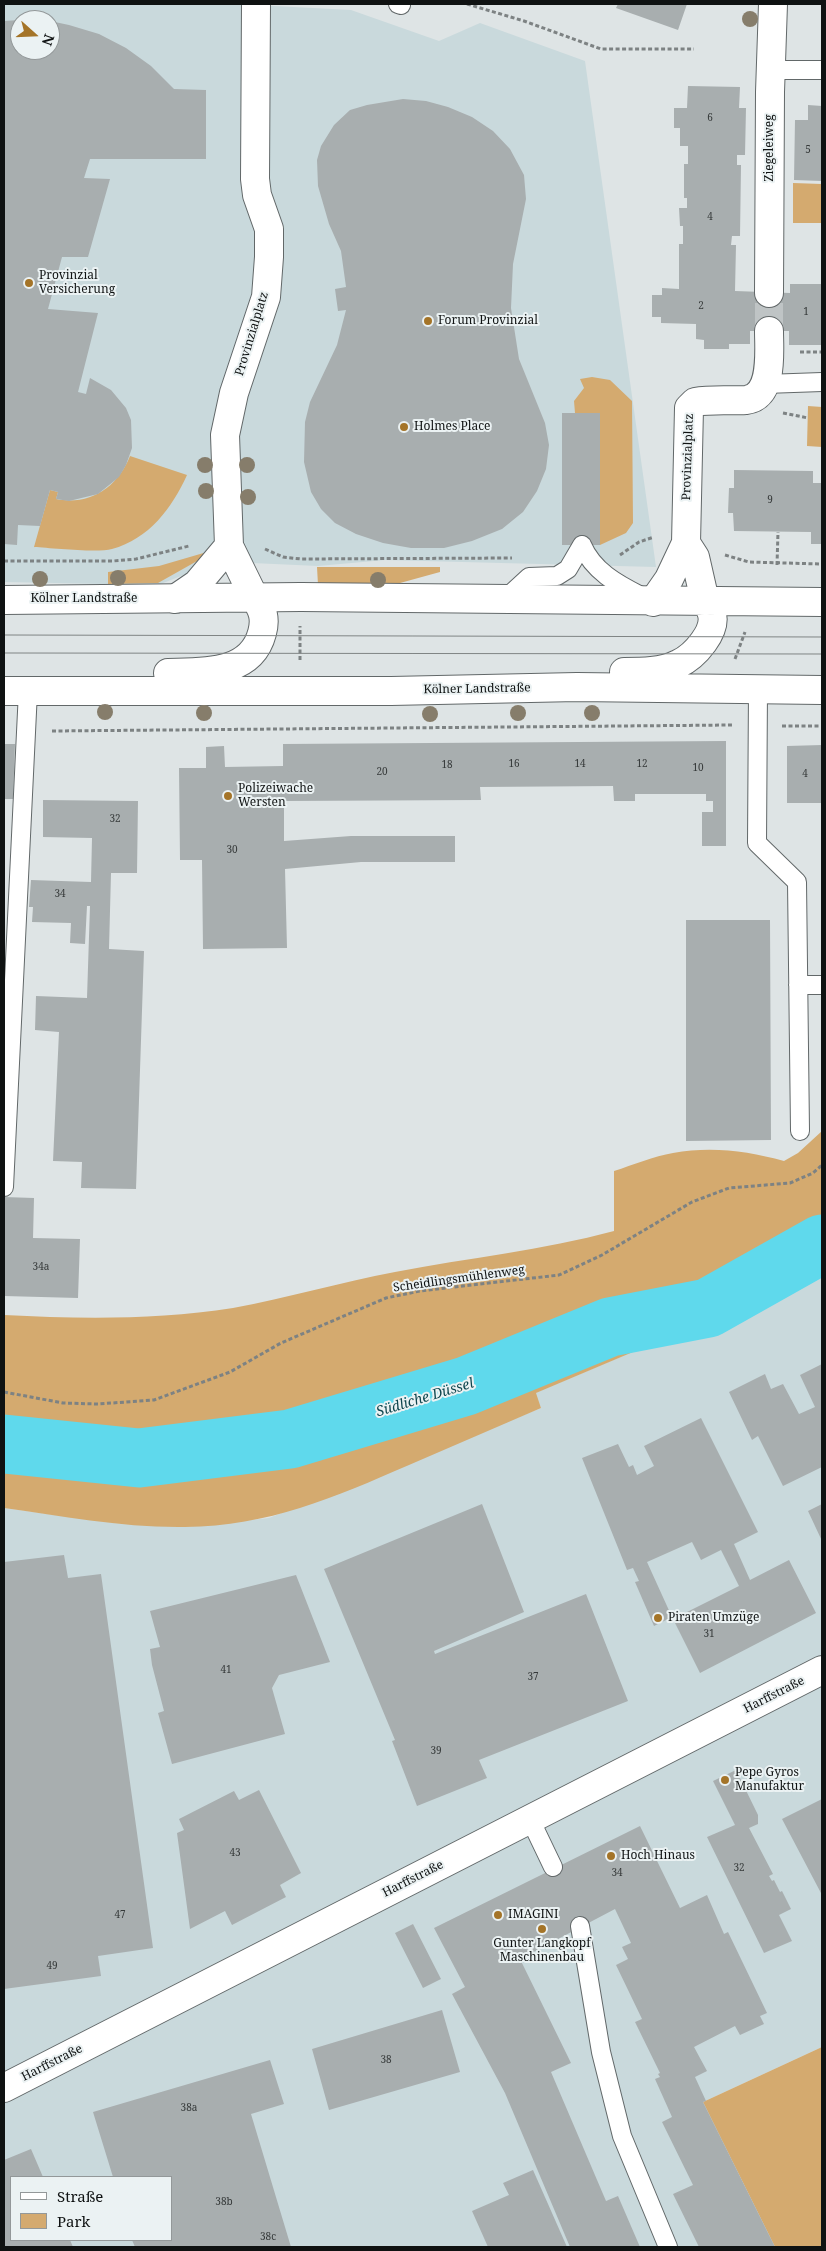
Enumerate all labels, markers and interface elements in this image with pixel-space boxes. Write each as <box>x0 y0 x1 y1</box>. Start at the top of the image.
north arrow <box>10 10 60 60</box>
text: N <box>38 32 59 48</box>
house number: 6 <box>707 112 713 124</box>
street label: Ziegeleiweg <box>763 114 777 182</box>
house number: 5 <box>805 144 811 156</box>
house number: 4 <box>707 211 713 223</box>
place label: Provinzial Versicherung <box>39 269 115 297</box>
marker: Provinzial Versicherung <box>23 277 35 289</box>
street label: Provinzialplatz <box>232 290 272 378</box>
house number: 2 <box>698 300 704 312</box>
house number: 1 <box>803 306 809 318</box>
place label: Forum Provinzial <box>438 314 538 328</box>
marker: Forum Provinzial <box>422 315 434 327</box>
street label: Provinzialplatz <box>679 413 697 501</box>
place label: Holmes Place <box>414 420 490 434</box>
marker: Holmes Place <box>398 421 410 433</box>
house number: 9 <box>767 494 773 506</box>
street label: Kölner Landstraße <box>30 592 138 606</box>
street label: Kölner Landstraße <box>423 681 531 697</box>
house number: 16 <box>508 758 520 770</box>
house number: 14 <box>574 758 586 770</box>
house number: 12 <box>636 758 648 770</box>
house number: 18 <box>441 759 453 771</box>
house number: 10 <box>692 762 704 774</box>
house number: 20 <box>376 766 388 778</box>
house number: 4 <box>802 768 808 780</box>
place label: Polizeiwache Wersten <box>238 782 313 810</box>
marker: Polizeiwache Wersten <box>222 790 234 802</box>
house number: 32 <box>109 813 121 825</box>
house number: 30 <box>226 844 238 856</box>
house number: 34 <box>54 888 66 900</box>
house number: 34a <box>33 1261 49 1273</box>
street label: Scheidlingsmühlenweg <box>392 1263 526 1295</box>
water label: Südliche Düssel <box>374 1375 476 1421</box>
place label: Piraten Umzüge <box>668 1611 759 1625</box>
marker: Piraten Umzüge <box>652 1612 664 1624</box>
house number: 31 <box>703 1628 715 1640</box>
house number: 41 <box>220 1664 232 1676</box>
house number: 37 <box>527 1671 539 1683</box>
street label: Harffstraße <box>741 1674 807 1716</box>
house number: 39 <box>430 1745 442 1757</box>
place label: Pepe Gyros Manufaktur <box>735 1766 804 1794</box>
marker: Pepe Gyros Manufaktur <box>719 1774 731 1786</box>
house number: 43 <box>229 1847 241 1859</box>
place label: Hoch Hinaus <box>621 1849 695 1863</box>
marker: Hoch Hinaus <box>605 1850 617 1862</box>
street label: Harffstraße <box>380 1858 446 1900</box>
house number: 32 <box>733 1862 745 1874</box>
house number: 34 <box>611 1867 623 1879</box>
place label: IMAGINI <box>508 1908 558 1922</box>
house number: 47 <box>114 1909 126 1921</box>
marker: IMAGINI <box>492 1909 504 1921</box>
marker: Gunter Langkopf Maschinenbau <box>536 1923 548 1935</box>
place label: Gunter Langkopf Maschinenbau <box>493 1937 591 1965</box>
house number: 49 <box>46 1960 58 1972</box>
street label: Harffstraße <box>19 2042 85 2084</box>
house number: 38 <box>380 2054 392 2066</box>
house number: 38a <box>181 2102 197 2114</box>
legend <box>10 2176 172 2241</box>
text: Straße <box>57 2186 103 2206</box>
house number: 38b <box>215 2196 233 2208</box>
text: Park <box>57 2211 90 2231</box>
house number: 38c <box>260 2231 276 2243</box>

